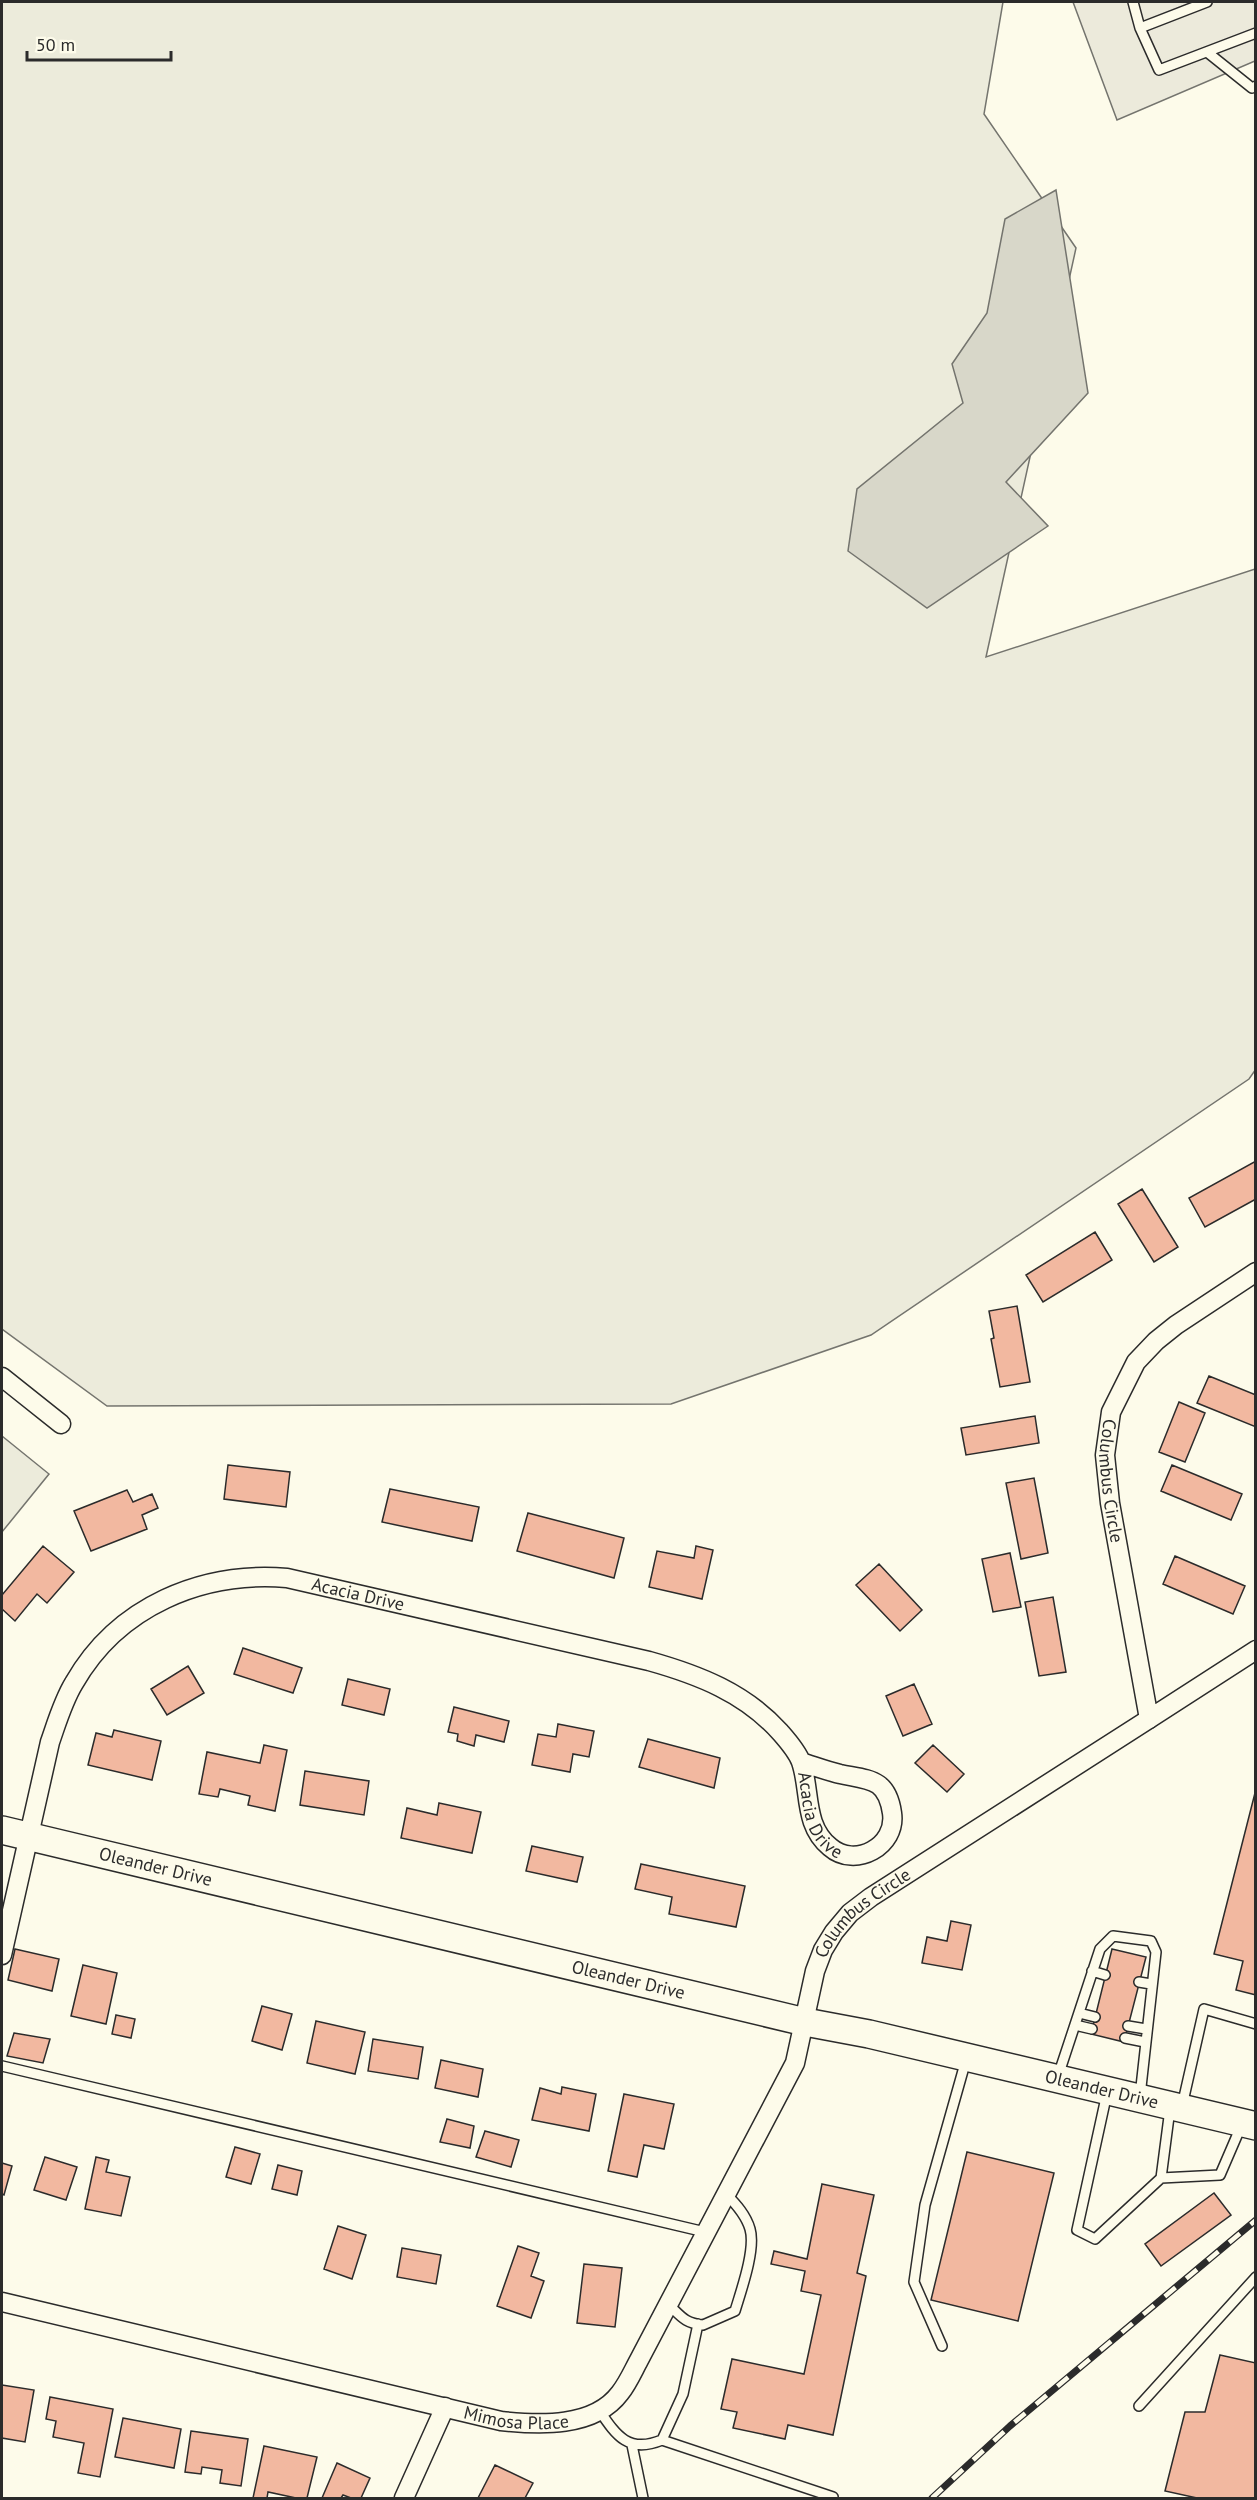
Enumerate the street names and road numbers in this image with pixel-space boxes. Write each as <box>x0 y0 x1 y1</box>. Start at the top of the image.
street label: Columbus Circle <box>1094 1418 1129 1544</box>
street label: Acacia Drive <box>310 1572 407 1616</box>
street label: Acacia Drive <box>793 1770 846 1864</box>
street label: Oleander Drive <box>97 1842 215 1891</box>
street label: Columbus Circle <box>809 1863 915 1961</box>
street label: Oleander Drive <box>570 1955 687 2004</box>
street label: Oleander Drive <box>1043 2064 1161 2113</box>
street label: Mimosa Place <box>462 2401 570 2434</box>

